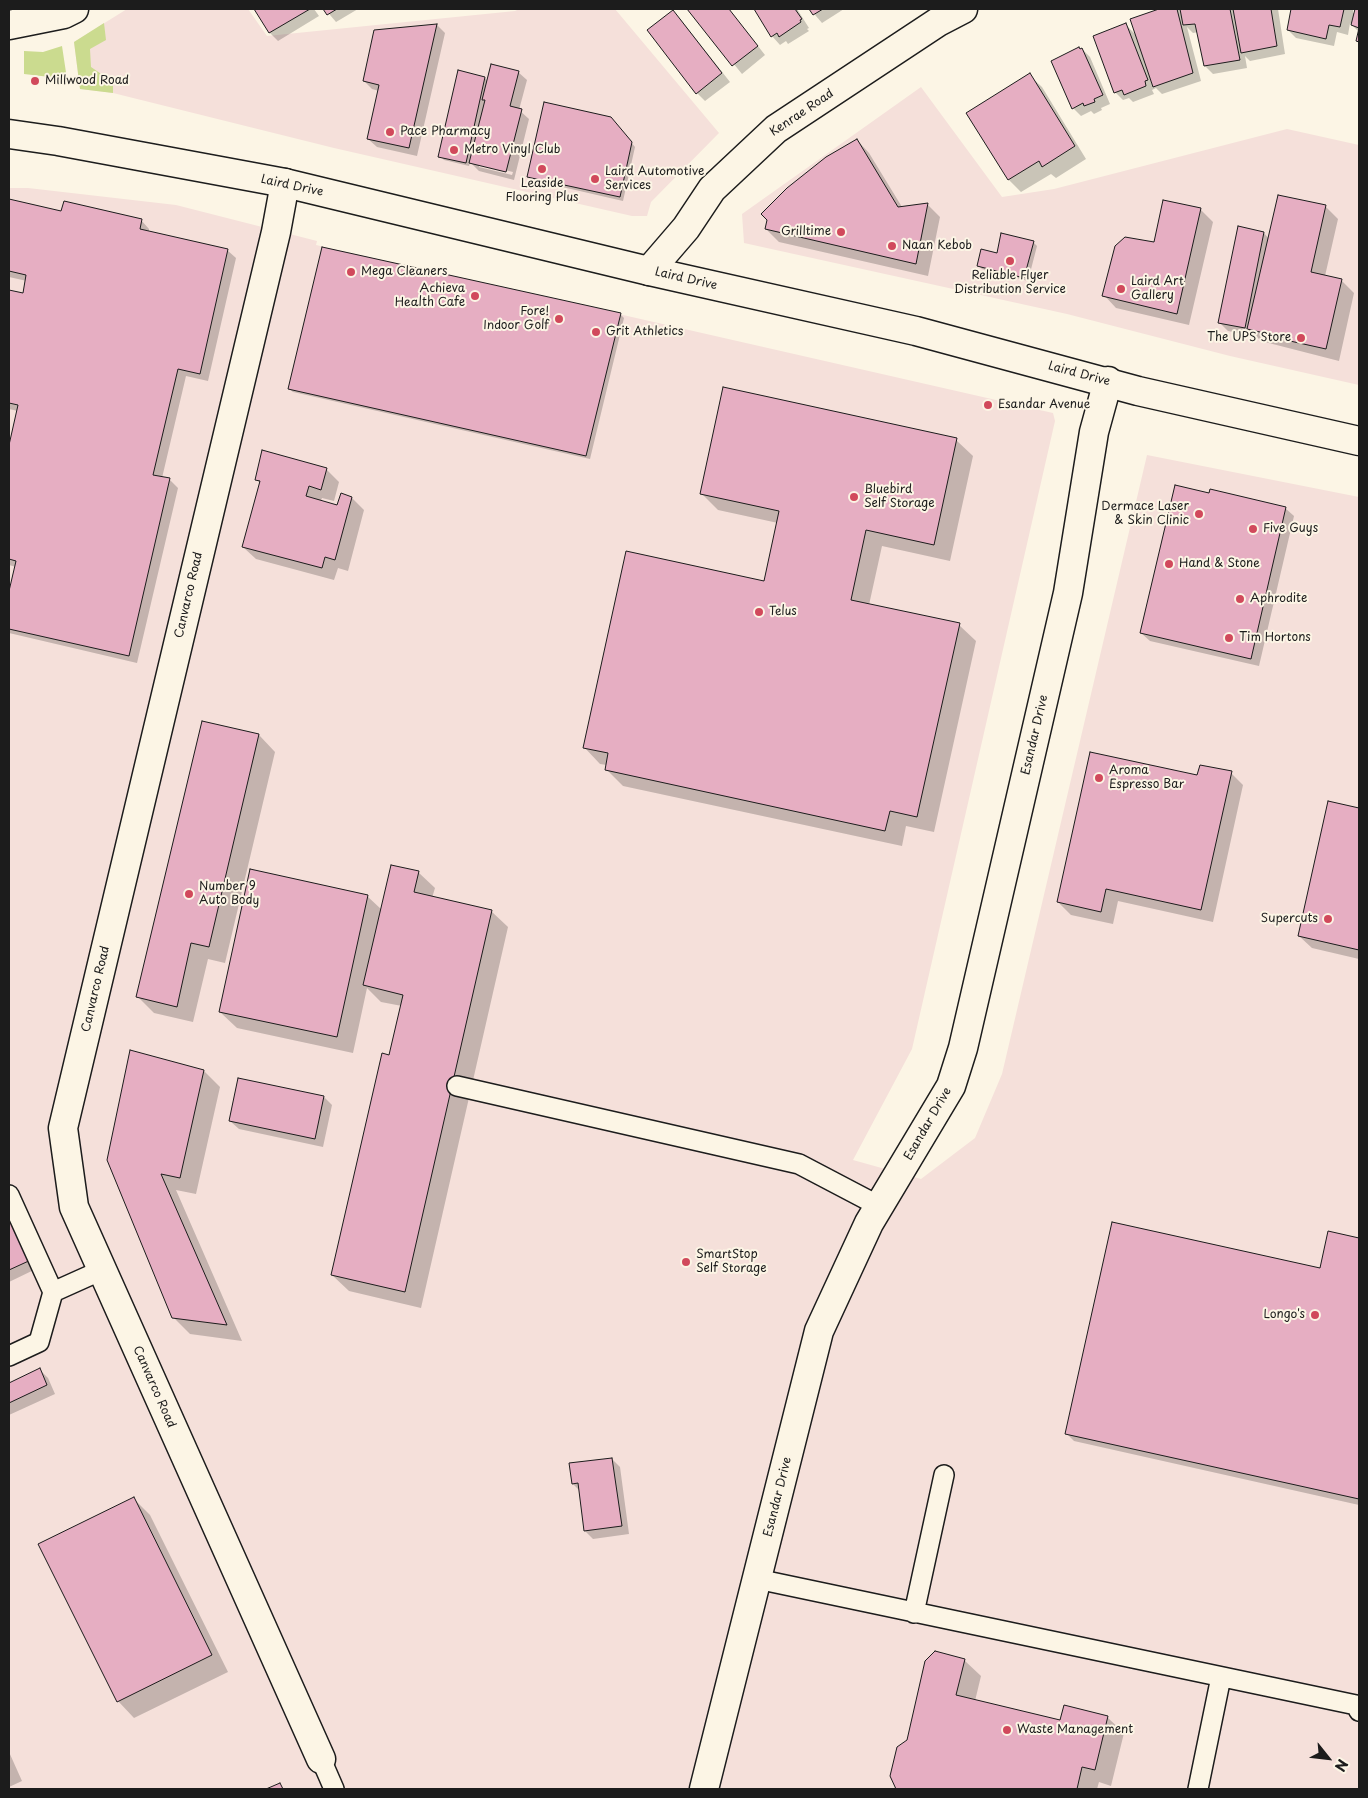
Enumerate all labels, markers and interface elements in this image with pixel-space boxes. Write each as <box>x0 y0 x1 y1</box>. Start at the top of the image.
place label: Millwood Road <box>45 74 129 88</box>
marker: Millwood Road <box>29 75 41 87</box>
street label: Kenrae Road <box>767 86 837 140</box>
place label: Pace Pharmacy <box>400 125 491 139</box>
marker: Pace Pharmacy <box>384 126 396 138</box>
place label: Metro Vinyl Club <box>464 143 560 157</box>
marker: Metro Vinyl Club <box>448 144 460 156</box>
marker: Leaside Flooring Plus <box>536 163 548 175</box>
place label: Laird Automotive Services <box>605 165 704 193</box>
street label: Laird Drive <box>259 172 325 200</box>
marker: Laird Automotive Services <box>589 173 601 185</box>
place label: Leaside Flooring Plus <box>505 177 579 205</box>
place label: Grilltime <box>781 225 831 239</box>
marker: Grilltime <box>835 226 847 238</box>
place label: Naan Kebob <box>902 239 972 253</box>
marker: Naan Kebob <box>886 240 898 252</box>
marker: Reliable Flyer Distribution Service <box>1004 255 1016 267</box>
place label: Mega Cleaners <box>361 265 448 279</box>
street label: Laird Drive <box>653 265 719 293</box>
marker: Mega Cleaners <box>345 266 357 278</box>
place label: Reliable Flyer Distribution Service <box>954 269 1066 297</box>
place label: Laird Art Gallery <box>1131 275 1184 303</box>
place label: Achieva Health Cafe <box>395 282 465 310</box>
marker: Laird Art Gallery <box>1115 283 1127 295</box>
marker: Achieva Health Cafe <box>469 290 481 302</box>
place label: Fore! Indoor Golf <box>483 305 549 333</box>
marker: Fore! Indoor Golf <box>553 313 565 325</box>
place label: Grit Athletics <box>606 325 683 339</box>
marker: Grit Athletics <box>590 326 602 338</box>
place label: The UPS Store <box>1207 331 1291 345</box>
marker: The UPS Store <box>1295 332 1307 344</box>
street label: Laird Drive <box>1046 359 1112 389</box>
place label: Esandar Avenue <box>998 398 1090 412</box>
marker: Esandar Avenue <box>982 399 994 411</box>
place label: Bluebird Self Storage <box>864 483 935 511</box>
marker: Bluebird Self Storage <box>848 491 860 503</box>
place label: Dermace Laser & Skin Clinic <box>1101 500 1189 528</box>
marker: Dermace Laser & Skin Clinic <box>1193 508 1205 520</box>
place label: Five Guys <box>1263 522 1318 536</box>
marker: Five Guys <box>1247 523 1259 535</box>
street label: Canvarco Road <box>172 550 206 640</box>
place label: Hand & Stone <box>1179 557 1260 571</box>
marker: Hand & Stone <box>1163 558 1175 570</box>
place label: Aphrodite <box>1250 592 1307 606</box>
marker: Aphrodite <box>1234 593 1246 605</box>
place label: Telus <box>769 605 797 619</box>
marker: Telus <box>753 606 765 618</box>
place label: Tim Hortons <box>1239 631 1311 645</box>
marker: Tim Hortons <box>1223 632 1235 644</box>
street label: Esandar Drive <box>1019 693 1051 777</box>
place label: Aroma Espresso Bar <box>1109 764 1184 792</box>
marker: Aroma Espresso Bar <box>1093 772 1105 784</box>
place label: Number 9 Auto Body <box>199 880 259 908</box>
marker: Number 9 Auto Body <box>183 888 195 900</box>
place label: Supercuts <box>1261 912 1318 926</box>
marker: Supercuts <box>1322 913 1334 925</box>
street label: Canvarco Road <box>79 944 113 1034</box>
street label: Esandar Drive <box>901 1085 955 1163</box>
place label: SmartStop Self Storage <box>696 1248 767 1276</box>
marker: SmartStop Self Storage <box>680 1256 692 1268</box>
place label: Longo's <box>1263 1308 1305 1322</box>
marker: Longo's <box>1309 1309 1321 1321</box>
street label: Canvarco Road <box>130 1344 178 1430</box>
street label: Esandar Drive <box>761 1456 795 1538</box>
place label: Waste Management <box>1017 1723 1133 1737</box>
marker: Waste Management <box>1001 1724 1013 1736</box>
north arrow <box>1303 1733 1353 1783</box>
text: N <box>1330 1756 1353 1775</box>

